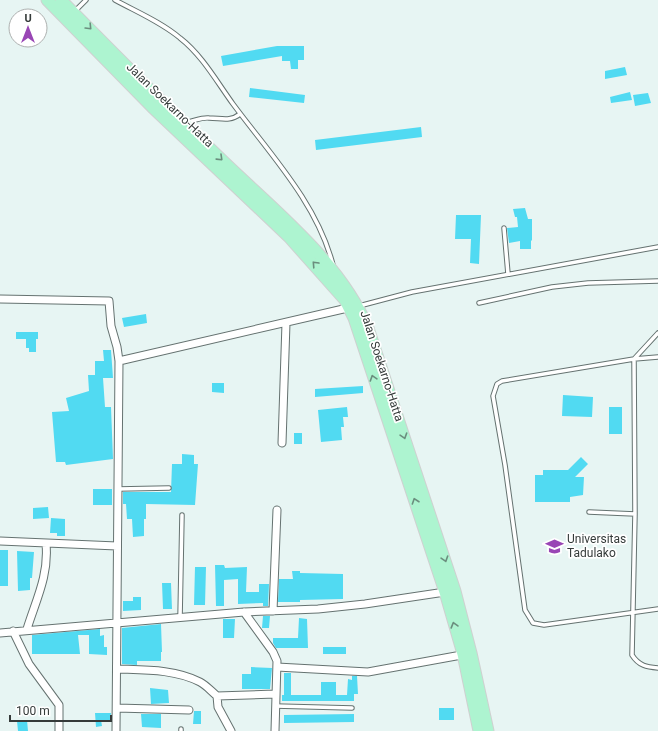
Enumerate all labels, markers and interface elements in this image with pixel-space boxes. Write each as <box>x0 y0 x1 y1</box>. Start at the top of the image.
north arrow <box>8 8 48 48</box>
text: U <box>24 12 32 25</box>
one-way arrow <box>84 22 91 30</box>
street label: Jalan Soekarno-Hatta <box>124 60 216 150</box>
one-way arrow <box>216 154 223 161</box>
one-way arrow <box>312 261 319 269</box>
street label: Jalan Soekarno-Hatta <box>358 309 406 423</box>
one-way arrow <box>369 375 378 382</box>
one-way arrow <box>399 432 407 439</box>
one-way arrow <box>411 498 419 505</box>
place label: Universitas Tadulako <box>567 532 626 560</box>
school or university icon: Universitas Tadulako <box>544 536 564 556</box>
one-way arrow <box>440 555 448 562</box>
one-way arrow <box>450 622 459 629</box>
scale bar <box>10 697 111 723</box>
text: 100 m <box>16 704 50 718</box>

